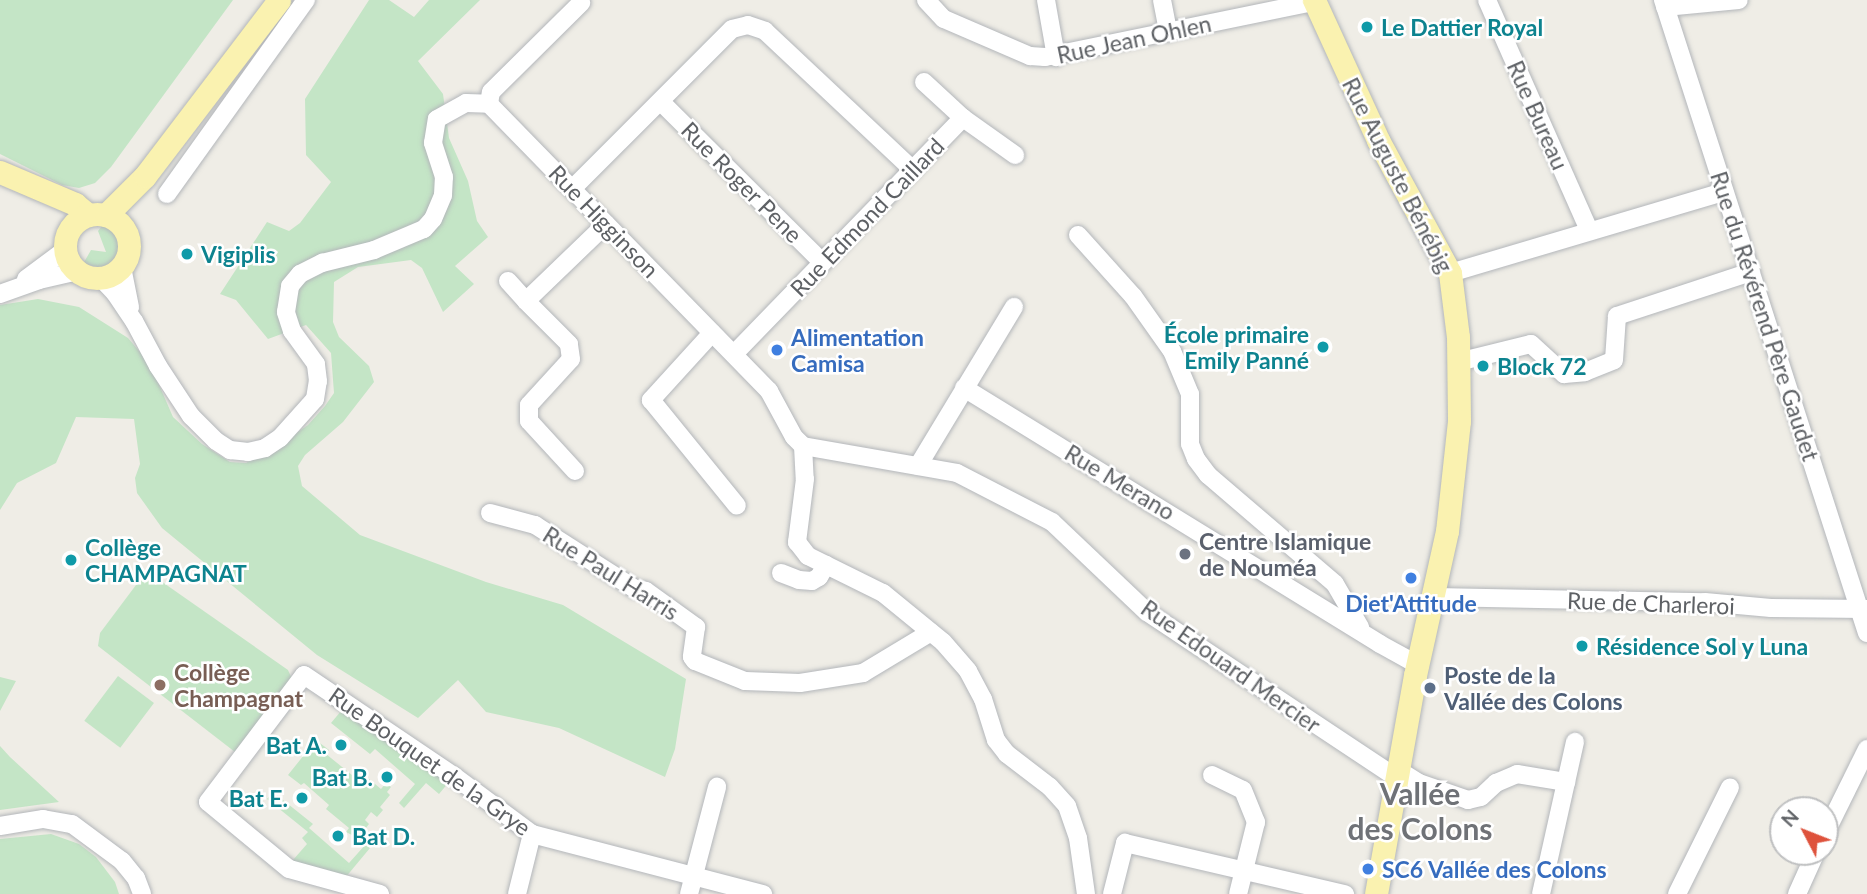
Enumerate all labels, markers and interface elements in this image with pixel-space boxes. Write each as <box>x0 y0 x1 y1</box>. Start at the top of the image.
street label: Rue Jean Ohlen <box>1054 9 1214 69</box>
place label: Le Dattier Royal <box>1381 13 1544 41</box>
marker: Le Dattier Royal <box>1359 19 1375 35</box>
street label: Rue Bureau <box>1502 56 1574 174</box>
street label: Rue Auguste Bénébig <box>1337 72 1459 278</box>
street label: Rue Roger Pene <box>676 116 808 248</box>
street label: Rue Edmond Caillard <box>784 132 950 302</box>
street label: Rue Higginson <box>543 159 665 283</box>
street label: Rue du Révérend Père Gaudet <box>1705 168 1825 464</box>
place label: Vigiplis <box>201 240 276 268</box>
marker: Vigiplis <box>179 246 195 262</box>
place label: École primaire Emily Panné <box>1164 320 1309 374</box>
place label: Alimentation Camisa <box>791 323 924 377</box>
marker: École primaire Emily Panné <box>1315 339 1331 355</box>
marker: Alimentation Camisa <box>769 342 785 358</box>
place label: Block 72 <box>1497 352 1587 380</box>
marker: Block 72 <box>1475 358 1491 374</box>
street label: Rue Merano <box>1060 438 1180 526</box>
street label: Rue Paul Harris <box>538 520 684 626</box>
place label: Centre Islamique de Nouméa <box>1199 527 1371 581</box>
place label: Collège CHAMPAGNAT <box>85 533 247 587</box>
marker: Centre Islamique de Nouméa <box>1177 546 1193 562</box>
marker: Collège CHAMPAGNAT <box>63 552 79 568</box>
marker: Diet'Attitude <box>1403 570 1419 586</box>
street label: Rue de Charleroi <box>1567 586 1735 620</box>
place label: Diet'Attitude <box>1345 589 1477 617</box>
street label: Rue Edouard Mercier <box>1136 594 1326 738</box>
place label: Résidence Sol y Luna <box>1596 632 1809 660</box>
marker: Résidence Sol y Luna <box>1574 638 1590 654</box>
place label: Collège Champagnat <box>174 658 303 712</box>
place label: Poste de la Vallée des Colons <box>1444 661 1623 715</box>
marker: Collège Champagnat <box>152 677 168 693</box>
marker: Poste de la Vallée des Colons <box>1422 680 1438 696</box>
street label: Rue Bouquet de la Grye <box>324 681 536 841</box>
place label: Bat A. <box>265 731 327 759</box>
marker: Bat A. <box>333 737 349 753</box>
place label: Bat B. <box>312 763 373 791</box>
marker: Bat B. <box>379 769 395 785</box>
district label: Vallée des Colons <box>1347 775 1493 846</box>
place label: Bat E. <box>229 784 288 812</box>
marker: Bat E. <box>294 790 310 806</box>
north arrow <box>1769 796 1839 866</box>
text: N <box>1776 805 1803 831</box>
place label: Bat D. <box>352 822 415 850</box>
marker: Bat D. <box>330 828 346 844</box>
place label: SC6 Vallée des Colons <box>1382 855 1607 883</box>
marker: SC6 Vallée des Colons <box>1360 861 1376 877</box>

